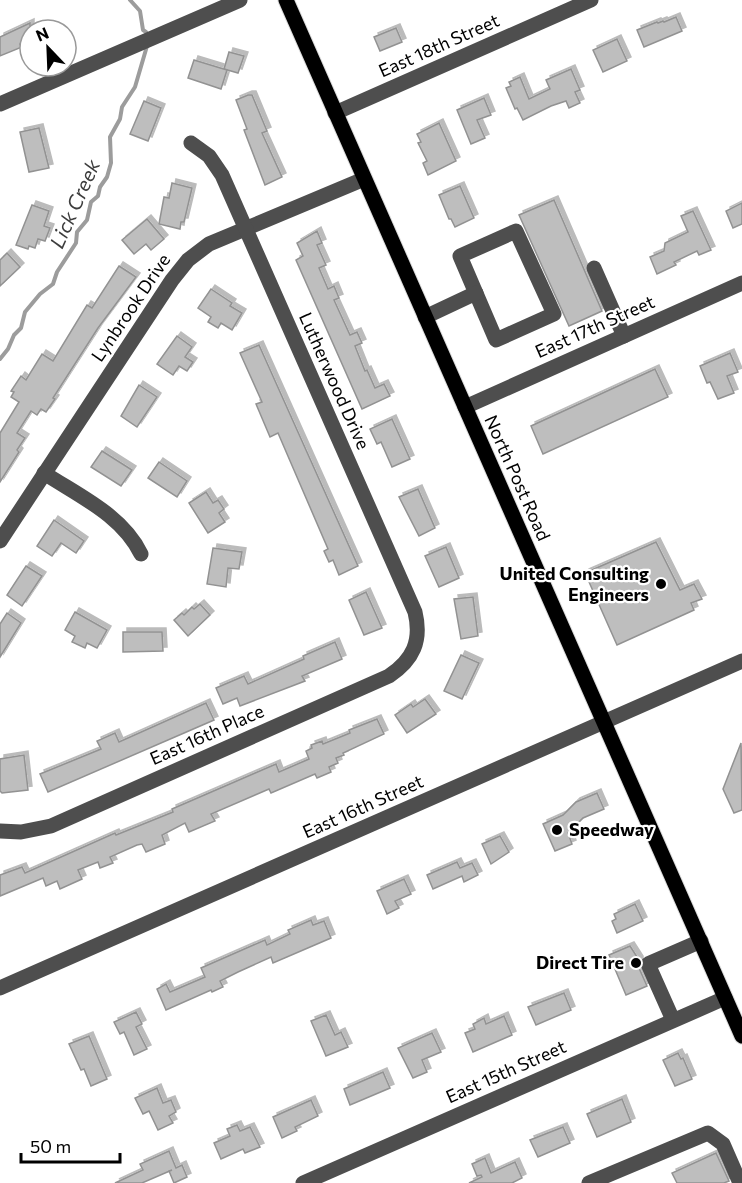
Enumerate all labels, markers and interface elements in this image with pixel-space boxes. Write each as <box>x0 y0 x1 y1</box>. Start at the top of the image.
street label: East 18th Street <box>375 9 502 82</box>
north arrow <box>18 18 78 78</box>
text: N <box>33 23 51 45</box>
water label: Lick Creek <box>44 155 105 252</box>
street label: Lynbrook Drive <box>86 249 174 365</box>
street label: East 17th Street <box>532 290 658 362</box>
street label: Lutherwood Drive <box>295 309 375 453</box>
street label: North Post Road <box>480 411 555 544</box>
place label: United Consulting Engineers <box>500 562 649 605</box>
marker: United Consulting Engineers <box>654 577 668 591</box>
street label: East 16th Place <box>146 699 267 769</box>
street label: East 16th Street <box>299 770 426 843</box>
place label: Speedway <box>569 818 654 840</box>
marker: Speedway <box>550 823 564 837</box>
place label: Direct Tire <box>536 951 624 973</box>
marker: Direct Tire <box>629 956 643 970</box>
street label: East 15th Street <box>442 1035 569 1107</box>
scale bar <box>21 1126 120 1164</box>
text: 50 m <box>30 1135 71 1157</box>

